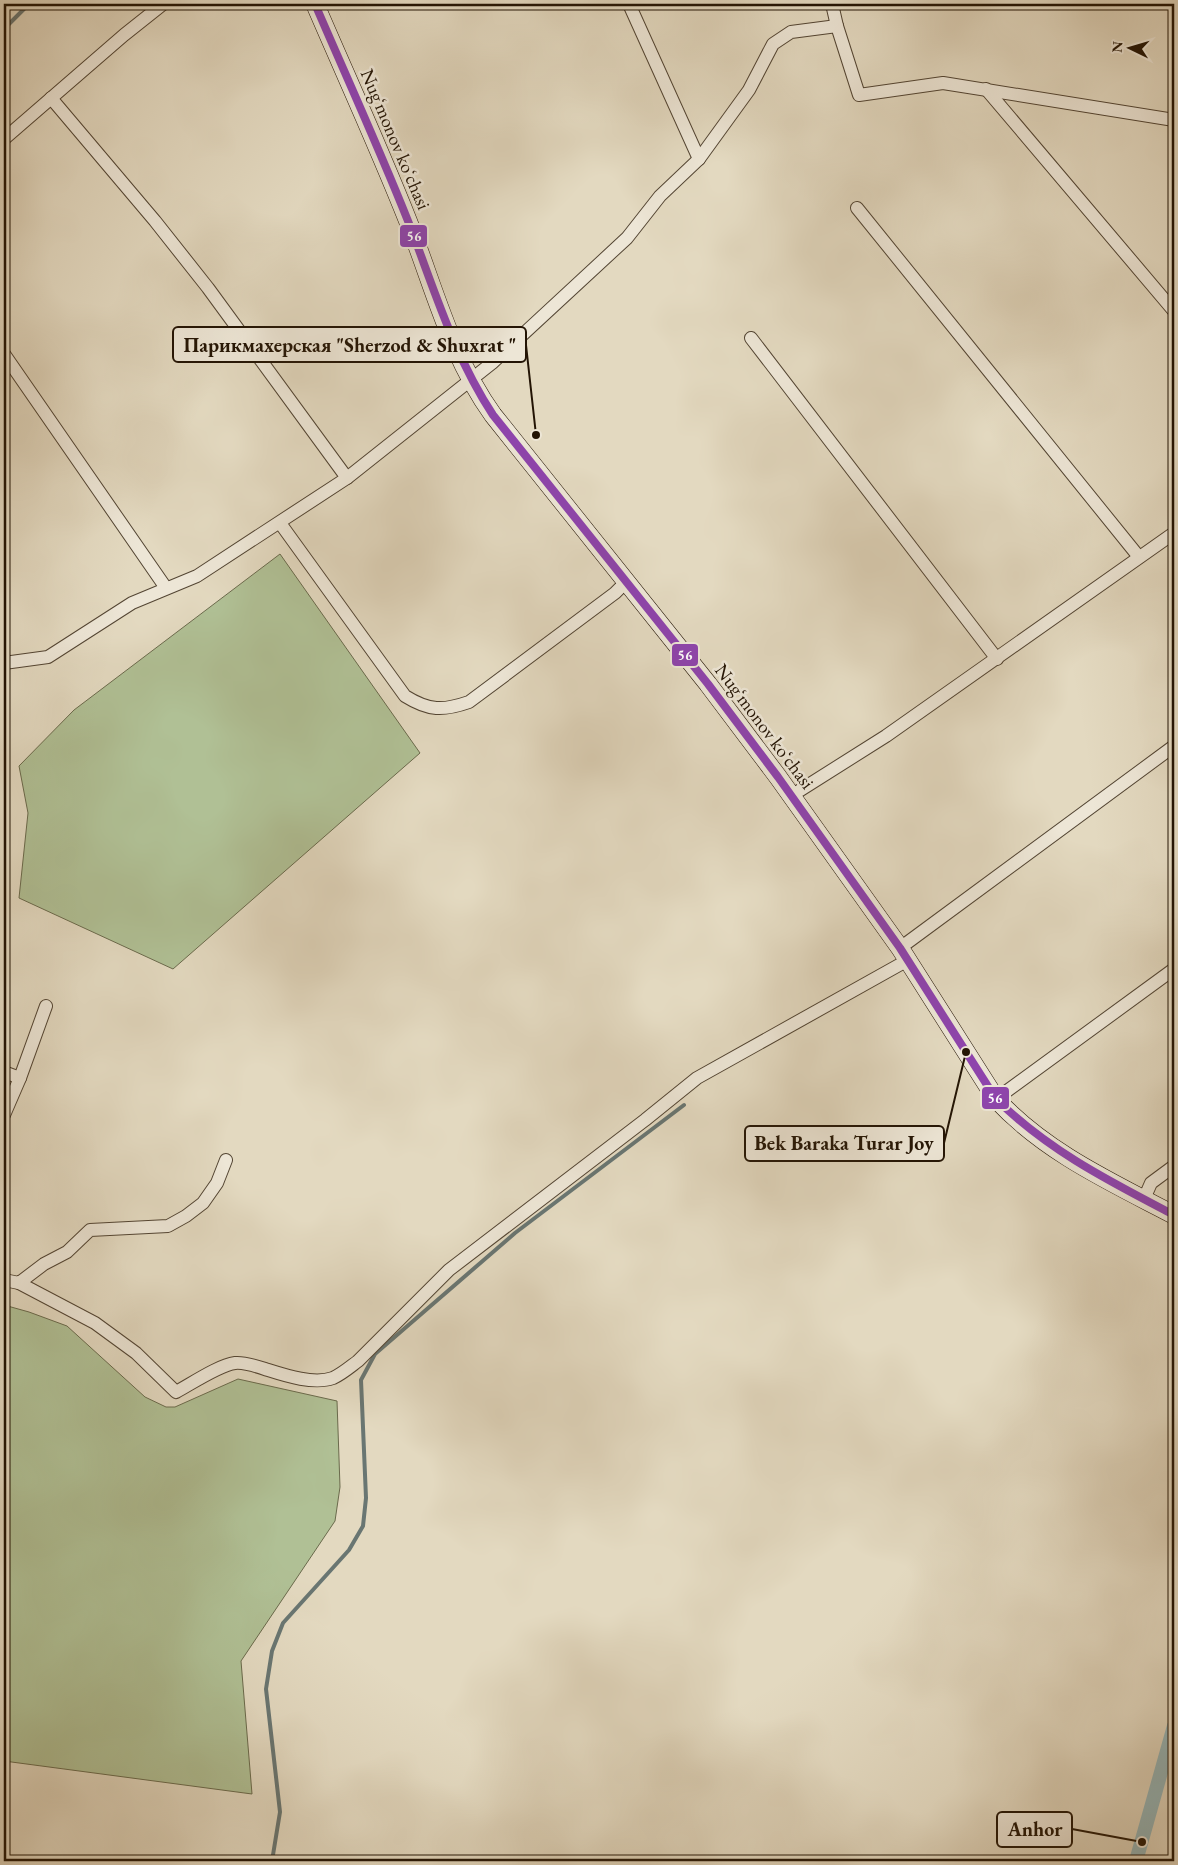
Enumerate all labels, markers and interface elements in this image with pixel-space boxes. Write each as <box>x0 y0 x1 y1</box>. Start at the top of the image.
north arrow <box>1106 22 1156 72</box>
text: N <box>1108 40 1127 53</box>
street label: Nugʻmonov koʻchasi <box>355 65 437 214</box>
line badge: 56 <box>399 224 428 248</box>
text: 56 <box>407 227 422 245</box>
callout: Парикмахерская "Sherzod & Shuxrat " <box>173 327 526 362</box>
text: Парикмахерская "Sherzod & Shuxrat " <box>183 332 517 358</box>
line badge: 56 <box>671 643 699 667</box>
text: 56 <box>678 646 693 664</box>
street label: Nugʻmonov koʻchasi <box>709 659 820 794</box>
line badge: 56 <box>981 1086 1010 1110</box>
text: 56 <box>988 1089 1003 1107</box>
callout: Bek Baraka Turar Joy <box>745 1126 944 1161</box>
text: Bek Baraka Turar Joy <box>754 1130 934 1156</box>
callout: Anhor <box>997 1812 1072 1847</box>
text: Anhor <box>1006 1816 1063 1842</box>

